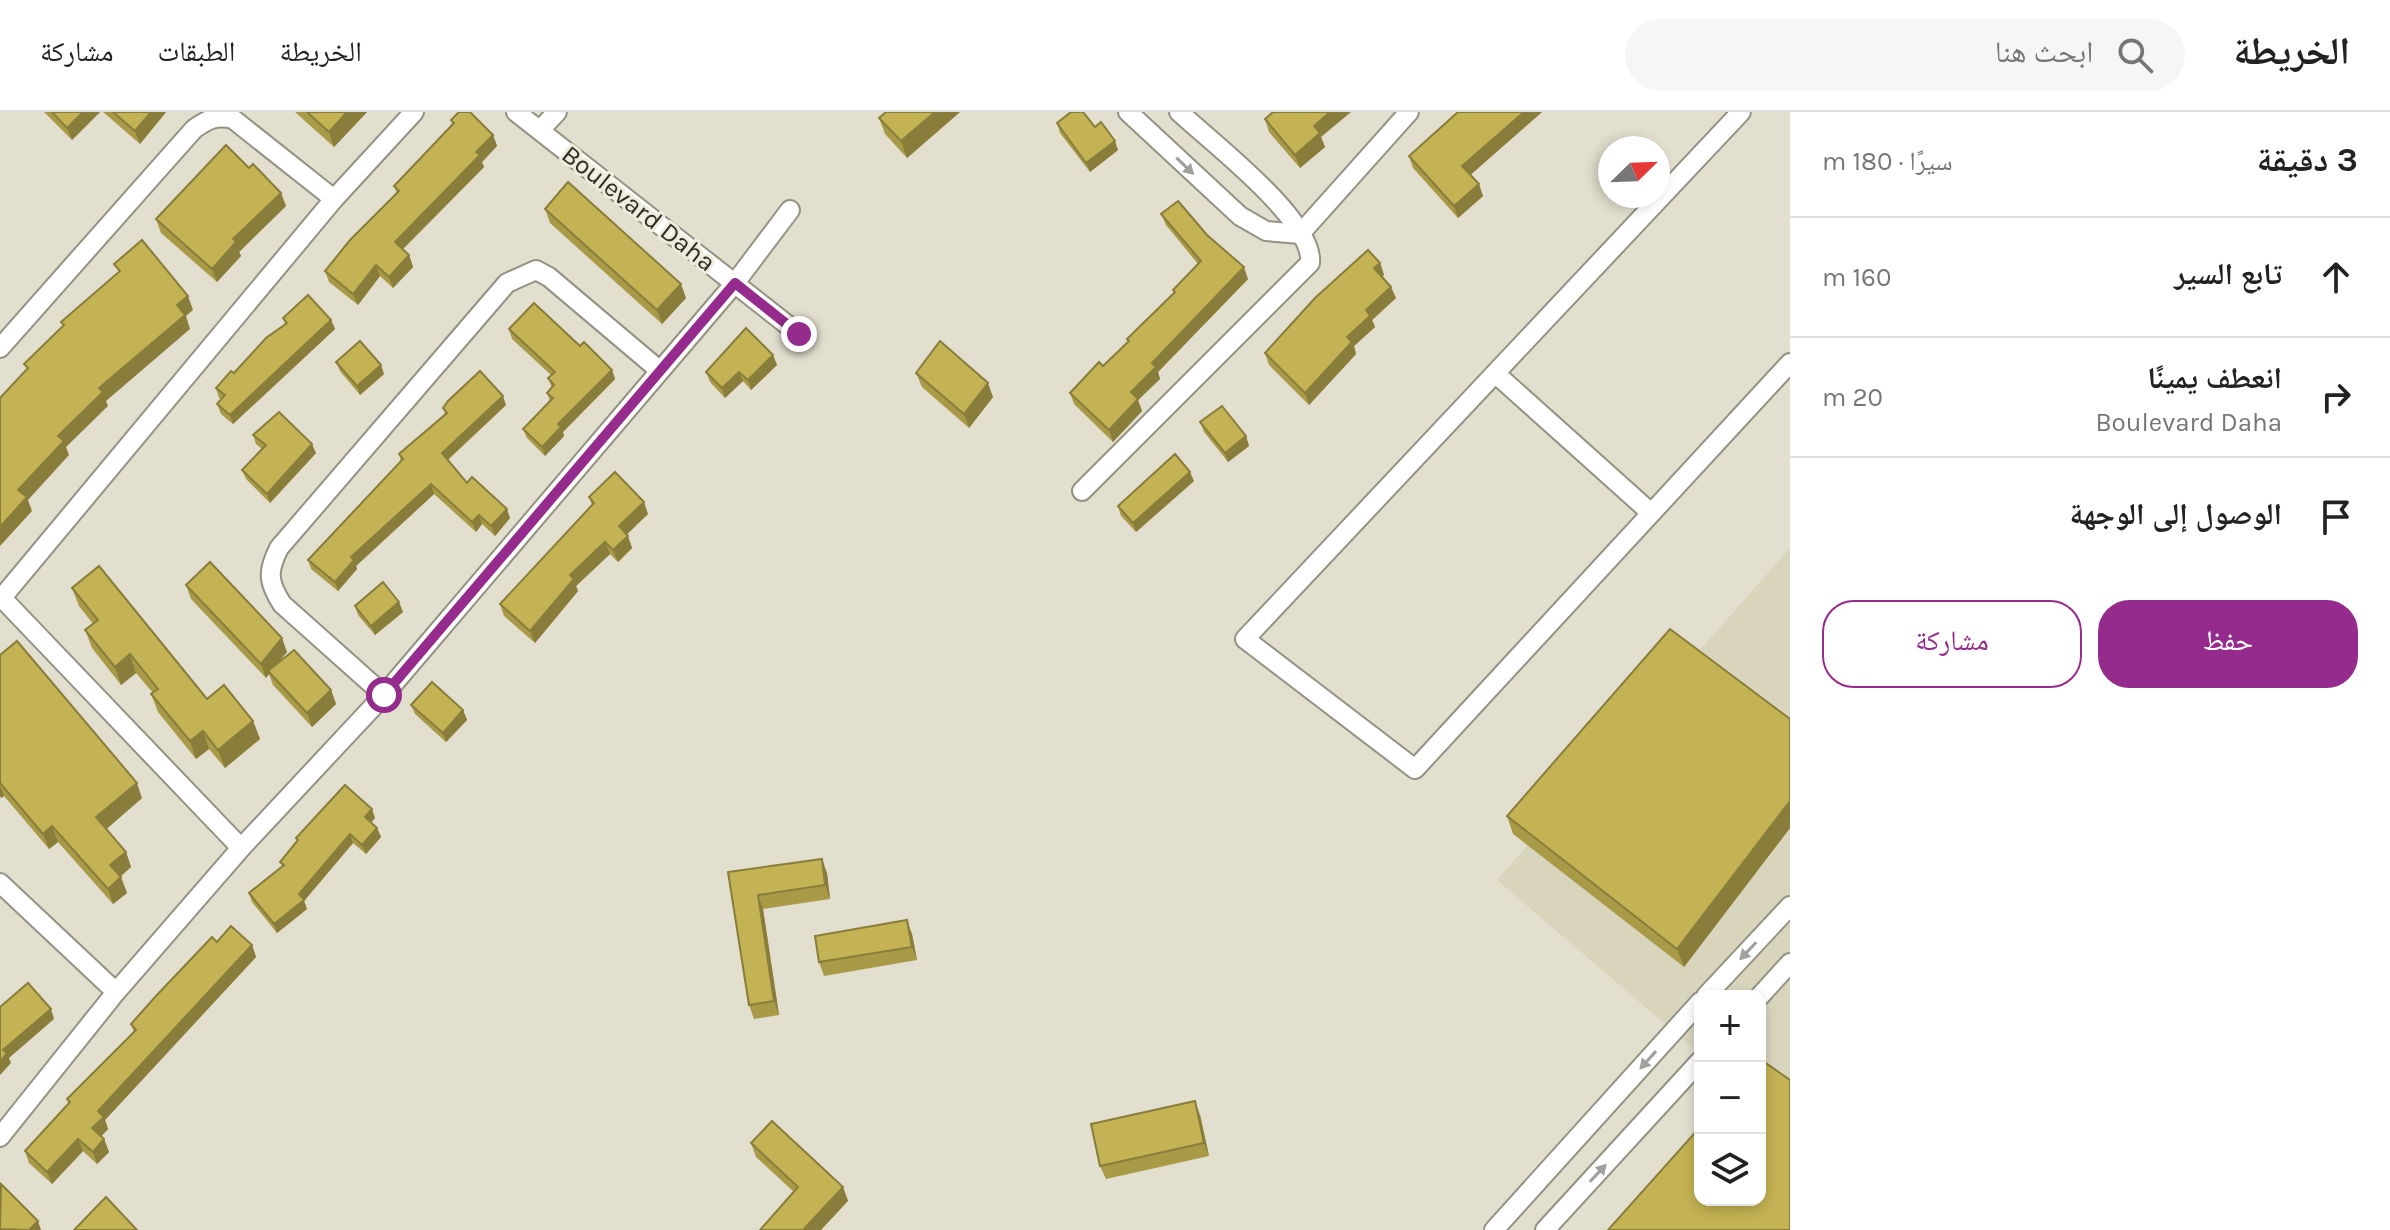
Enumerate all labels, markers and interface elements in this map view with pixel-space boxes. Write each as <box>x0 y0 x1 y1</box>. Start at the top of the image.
search box <box>1625 19 2185 91</box>
text: الخريطة <box>2233 29 2350 74</box>
icon: search <box>2113 33 2157 77</box>
text: ابحث هنا <box>1995 34 2093 70</box>
text: مشاركة <box>40 35 114 68</box>
text: الطبقات <box>158 35 235 68</box>
text: الخريطة <box>279 35 362 68</box>
north arrow <box>1598 136 1670 208</box>
street label: Boulevard Daha <box>556 139 722 278</box>
text: 3 دقيقة <box>2257 140 2358 180</box>
text: سيرًا · 180 m <box>1822 146 1953 177</box>
one-way arrow <box>1175 156 1194 175</box>
icon: ahead <box>2314 255 2358 299</box>
text: تابع السير <box>2174 256 2282 292</box>
text: 160 m <box>1822 262 1891 293</box>
route end <box>781 316 817 352</box>
text: انعطف يمينًا <box>2147 360 2282 396</box>
icon: right <box>2314 375 2358 419</box>
text: 20 m <box>1822 382 1883 413</box>
text: Boulevard Daha <box>2095 407 2282 438</box>
icon: arrive <box>2314 495 2358 539</box>
text: الوصول إلى الوجهة <box>2070 496 2282 532</box>
button: مشاركة <box>1822 600 2082 688</box>
button: حفظ <box>2098 600 2358 688</box>
route start <box>366 677 402 713</box>
one-way arrow <box>1739 941 1757 960</box>
map controls <box>1694 990 1766 1206</box>
button: + <box>1694 990 1766 1062</box>
one-way arrow <box>1639 1051 1657 1070</box>
button: − <box>1694 1062 1766 1134</box>
button: layers <box>1694 1134 1766 1206</box>
one-way arrow <box>1588 1163 1606 1182</box>

